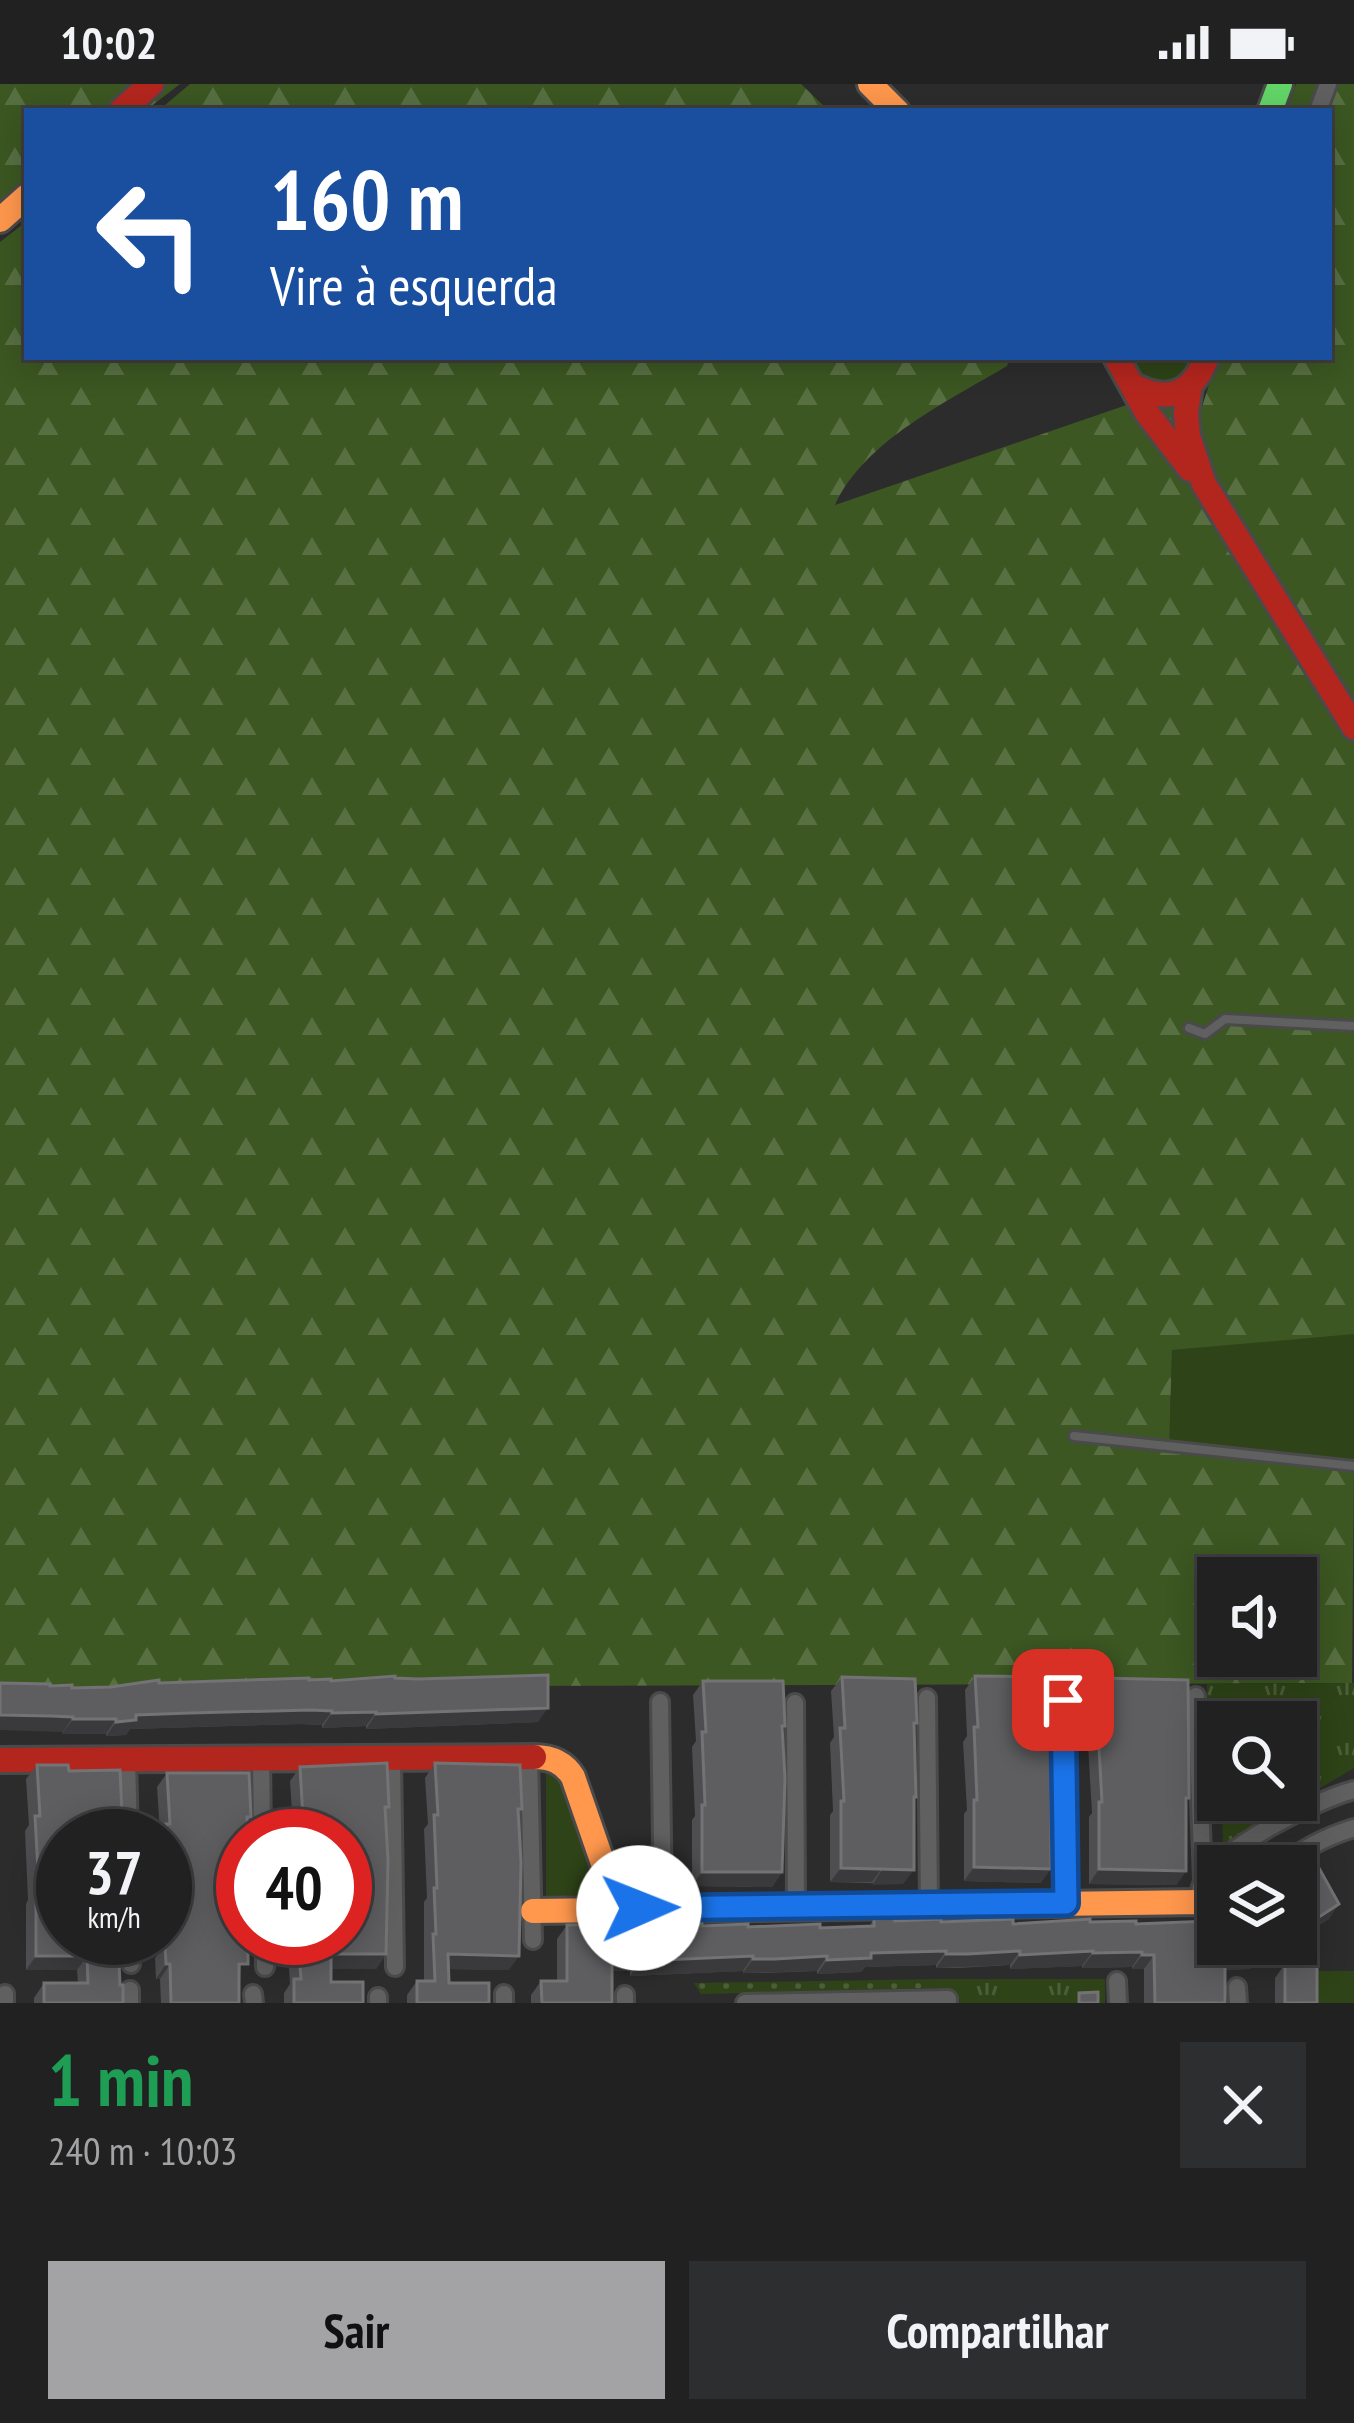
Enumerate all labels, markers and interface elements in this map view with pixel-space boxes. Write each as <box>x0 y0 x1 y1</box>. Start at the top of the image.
text: 10:02 <box>60 13 157 71</box>
text: 160 m <box>270 144 463 253</box>
icon: left <box>72 156 228 312</box>
text: Vire à esquerda <box>270 250 558 320</box>
map controls <box>1197 1557 1317 1965</box>
button: sound <box>1197 1557 1317 1677</box>
pin <box>1012 1649 1114 1751</box>
icon: arrive <box>1030 1667 1096 1733</box>
button: search <box>1197 1701 1317 1821</box>
speed limit sign: 40 <box>216 1809 372 1965</box>
text: 37 <box>85 1833 143 1911</box>
position arrow <box>576 1845 702 1971</box>
button: layers <box>1197 1845 1317 1965</box>
text: km/h <box>87 1897 141 1936</box>
text: 1 min <box>48 2033 193 2126</box>
button: close <box>1180 2042 1306 2168</box>
text: 240 m · 10:03 <box>48 2125 237 2176</box>
button: Sair <box>48 2261 665 2399</box>
button: Compartilhar <box>689 2261 1306 2399</box>

